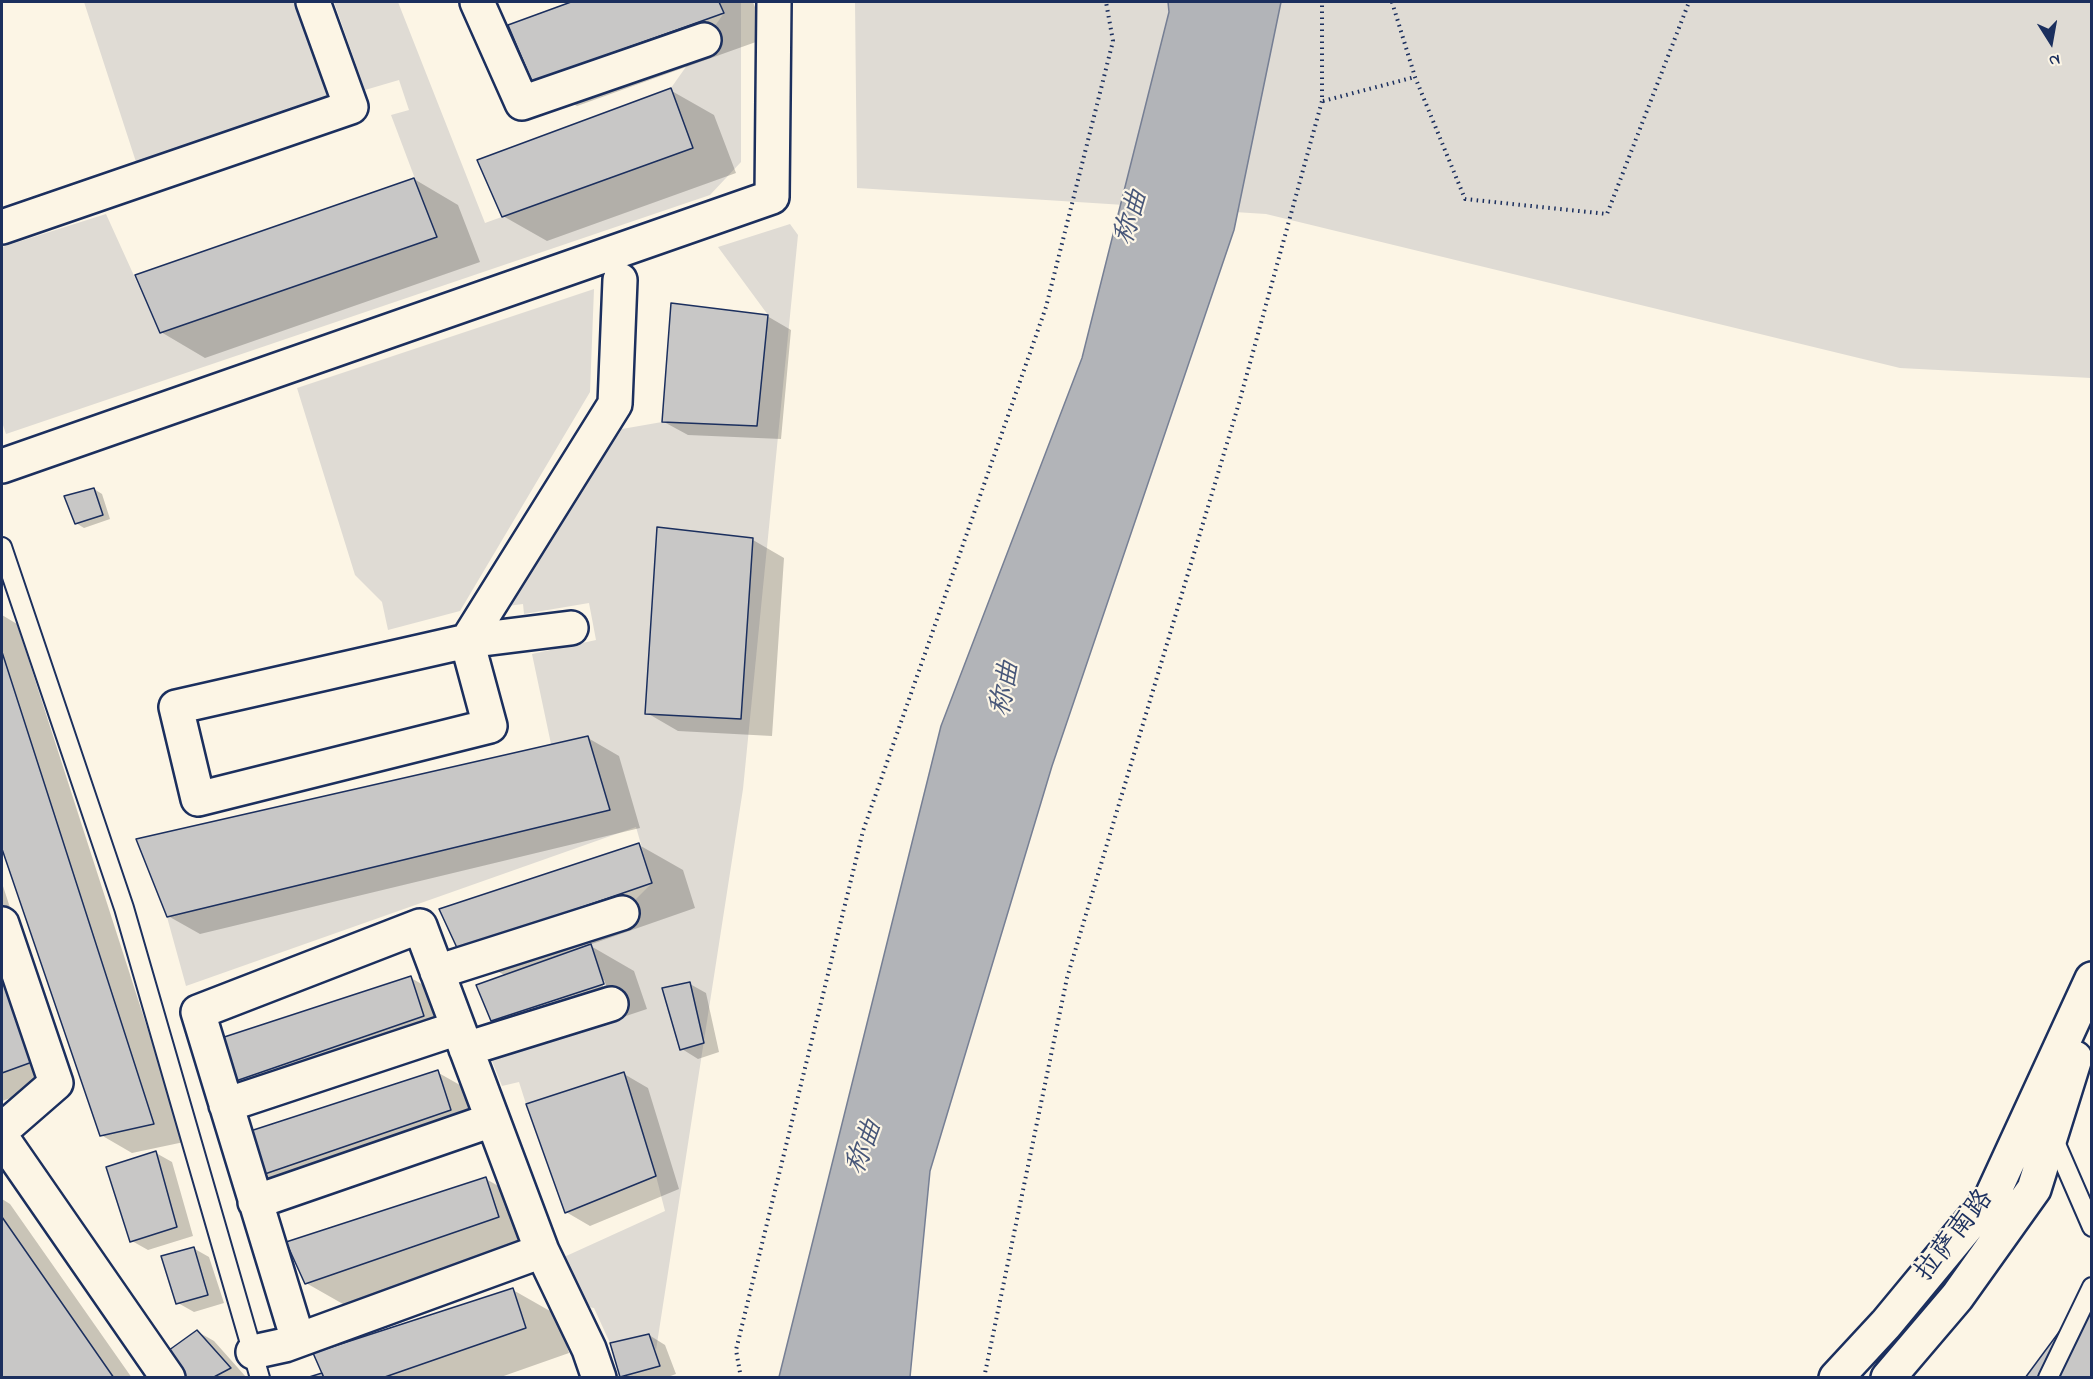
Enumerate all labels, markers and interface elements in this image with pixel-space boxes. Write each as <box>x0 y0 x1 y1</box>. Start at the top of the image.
north arrow <box>2021 12 2081 72</box>
text: N <box>2047 47 2062 72</box>
water label: 称曲 <box>1109 186 1159 250</box>
water label: 称曲 <box>986 658 1030 720</box>
water label: 称曲 <box>841 1116 893 1180</box>
street label: 拉萨南路 <box>1910 1184 2002 1290</box>

